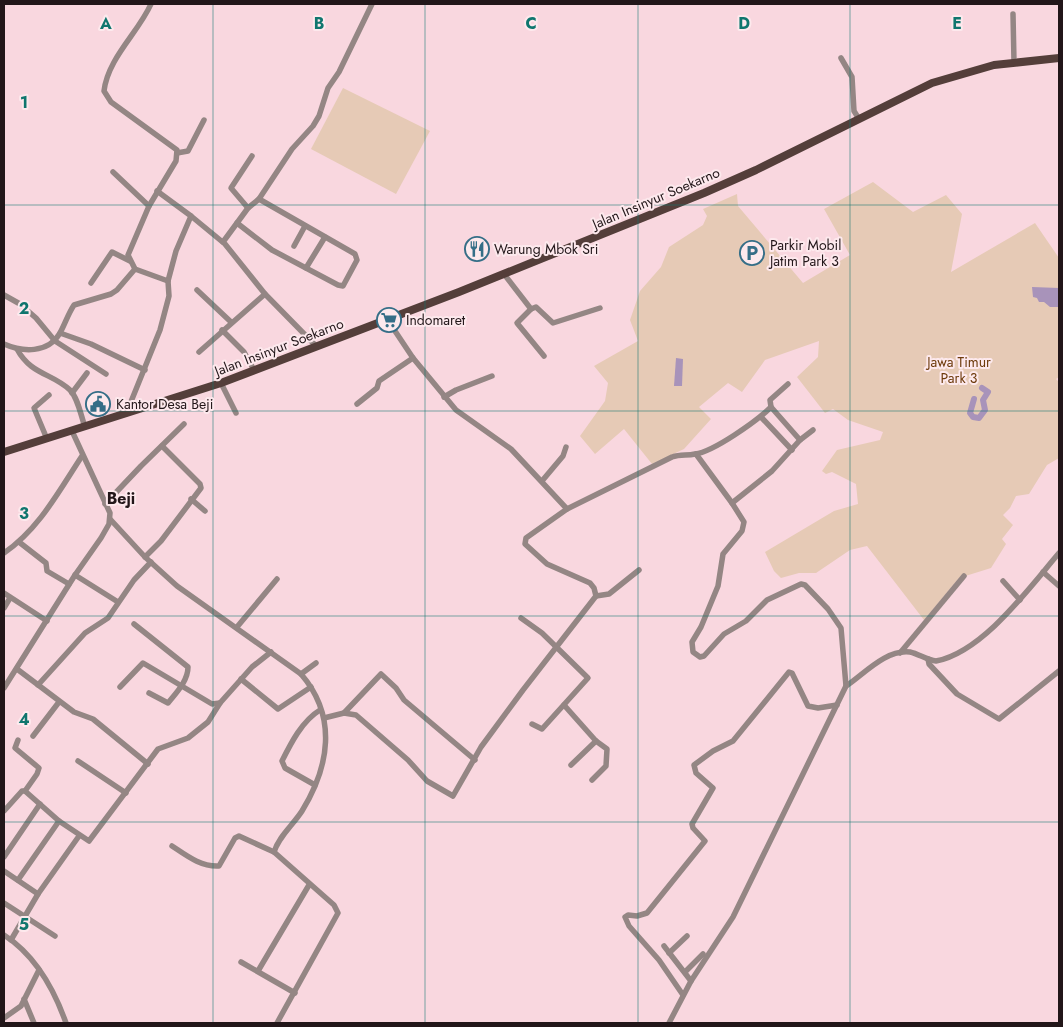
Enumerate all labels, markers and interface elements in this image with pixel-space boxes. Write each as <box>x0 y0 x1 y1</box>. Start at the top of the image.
text: A <box>99 12 112 35</box>
text: B <box>314 12 324 35</box>
text: C <box>525 12 537 35</box>
text: D <box>738 12 750 35</box>
text: E <box>952 12 962 35</box>
text: 1 <box>20 91 28 114</box>
street label: Jalan Insinyur Soekarno <box>587 162 723 235</box>
place label: Parkir Mobil Jatim Park 3 <box>768 235 841 271</box>
restaurant icon: Warung Mbok Sri <box>464 236 490 262</box>
place label: Warung Mbok Sri <box>494 239 598 259</box>
parking icon: Parkir Mobil Jatim Park 3 <box>739 240 765 266</box>
text: 2 <box>19 297 29 320</box>
supermarket icon: Indomaret <box>376 307 402 333</box>
place label: Indomaret <box>406 310 466 330</box>
street label: Jalan Insinyur Soekarno <box>210 313 347 382</box>
park label: Jawa Timur Park 3 <box>925 352 991 388</box>
public building icon: Kantor Desa Beji <box>85 391 111 417</box>
place label: Kantor Desa Beji <box>116 394 213 414</box>
district label: Beji <box>107 487 135 510</box>
text: 3 <box>19 502 29 525</box>
text: 4 <box>18 708 30 731</box>
text: 5 <box>19 913 29 936</box>

